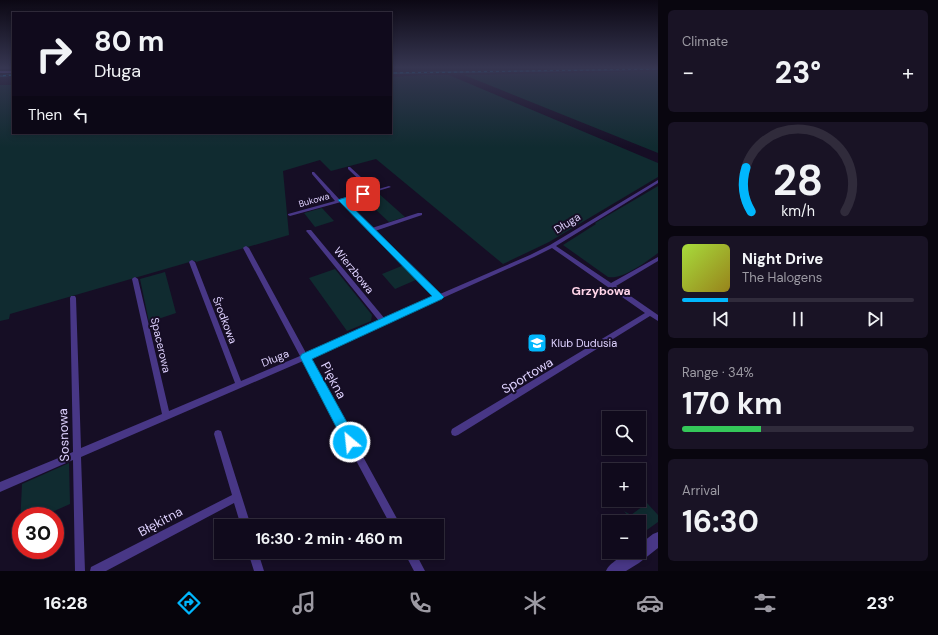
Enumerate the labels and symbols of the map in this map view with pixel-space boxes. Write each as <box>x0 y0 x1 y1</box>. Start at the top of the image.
pin <box>346 177 380 211</box>
street label: Bukowa <box>297 190 331 210</box>
street label: Długa <box>551 209 583 237</box>
street label: Wierzbowa <box>331 244 377 296</box>
district label: Grzybowa <box>572 283 630 299</box>
street label: Środkowa <box>210 294 240 346</box>
street label: Spacerowa <box>148 316 174 374</box>
school or university icon: Klub Dudusia <box>526 332 548 354</box>
place label: Klub Dudusia <box>551 336 617 350</box>
street label: Długa <box>259 346 291 370</box>
street label: Sportowa <box>498 353 556 397</box>
street label: Piękna <box>317 359 350 402</box>
street label: Sosnowa <box>54 408 73 462</box>
position arrow <box>329 421 371 463</box>
street label: Błękitna <box>135 503 185 540</box>
speed limit sign: 30 <box>12 507 64 559</box>

